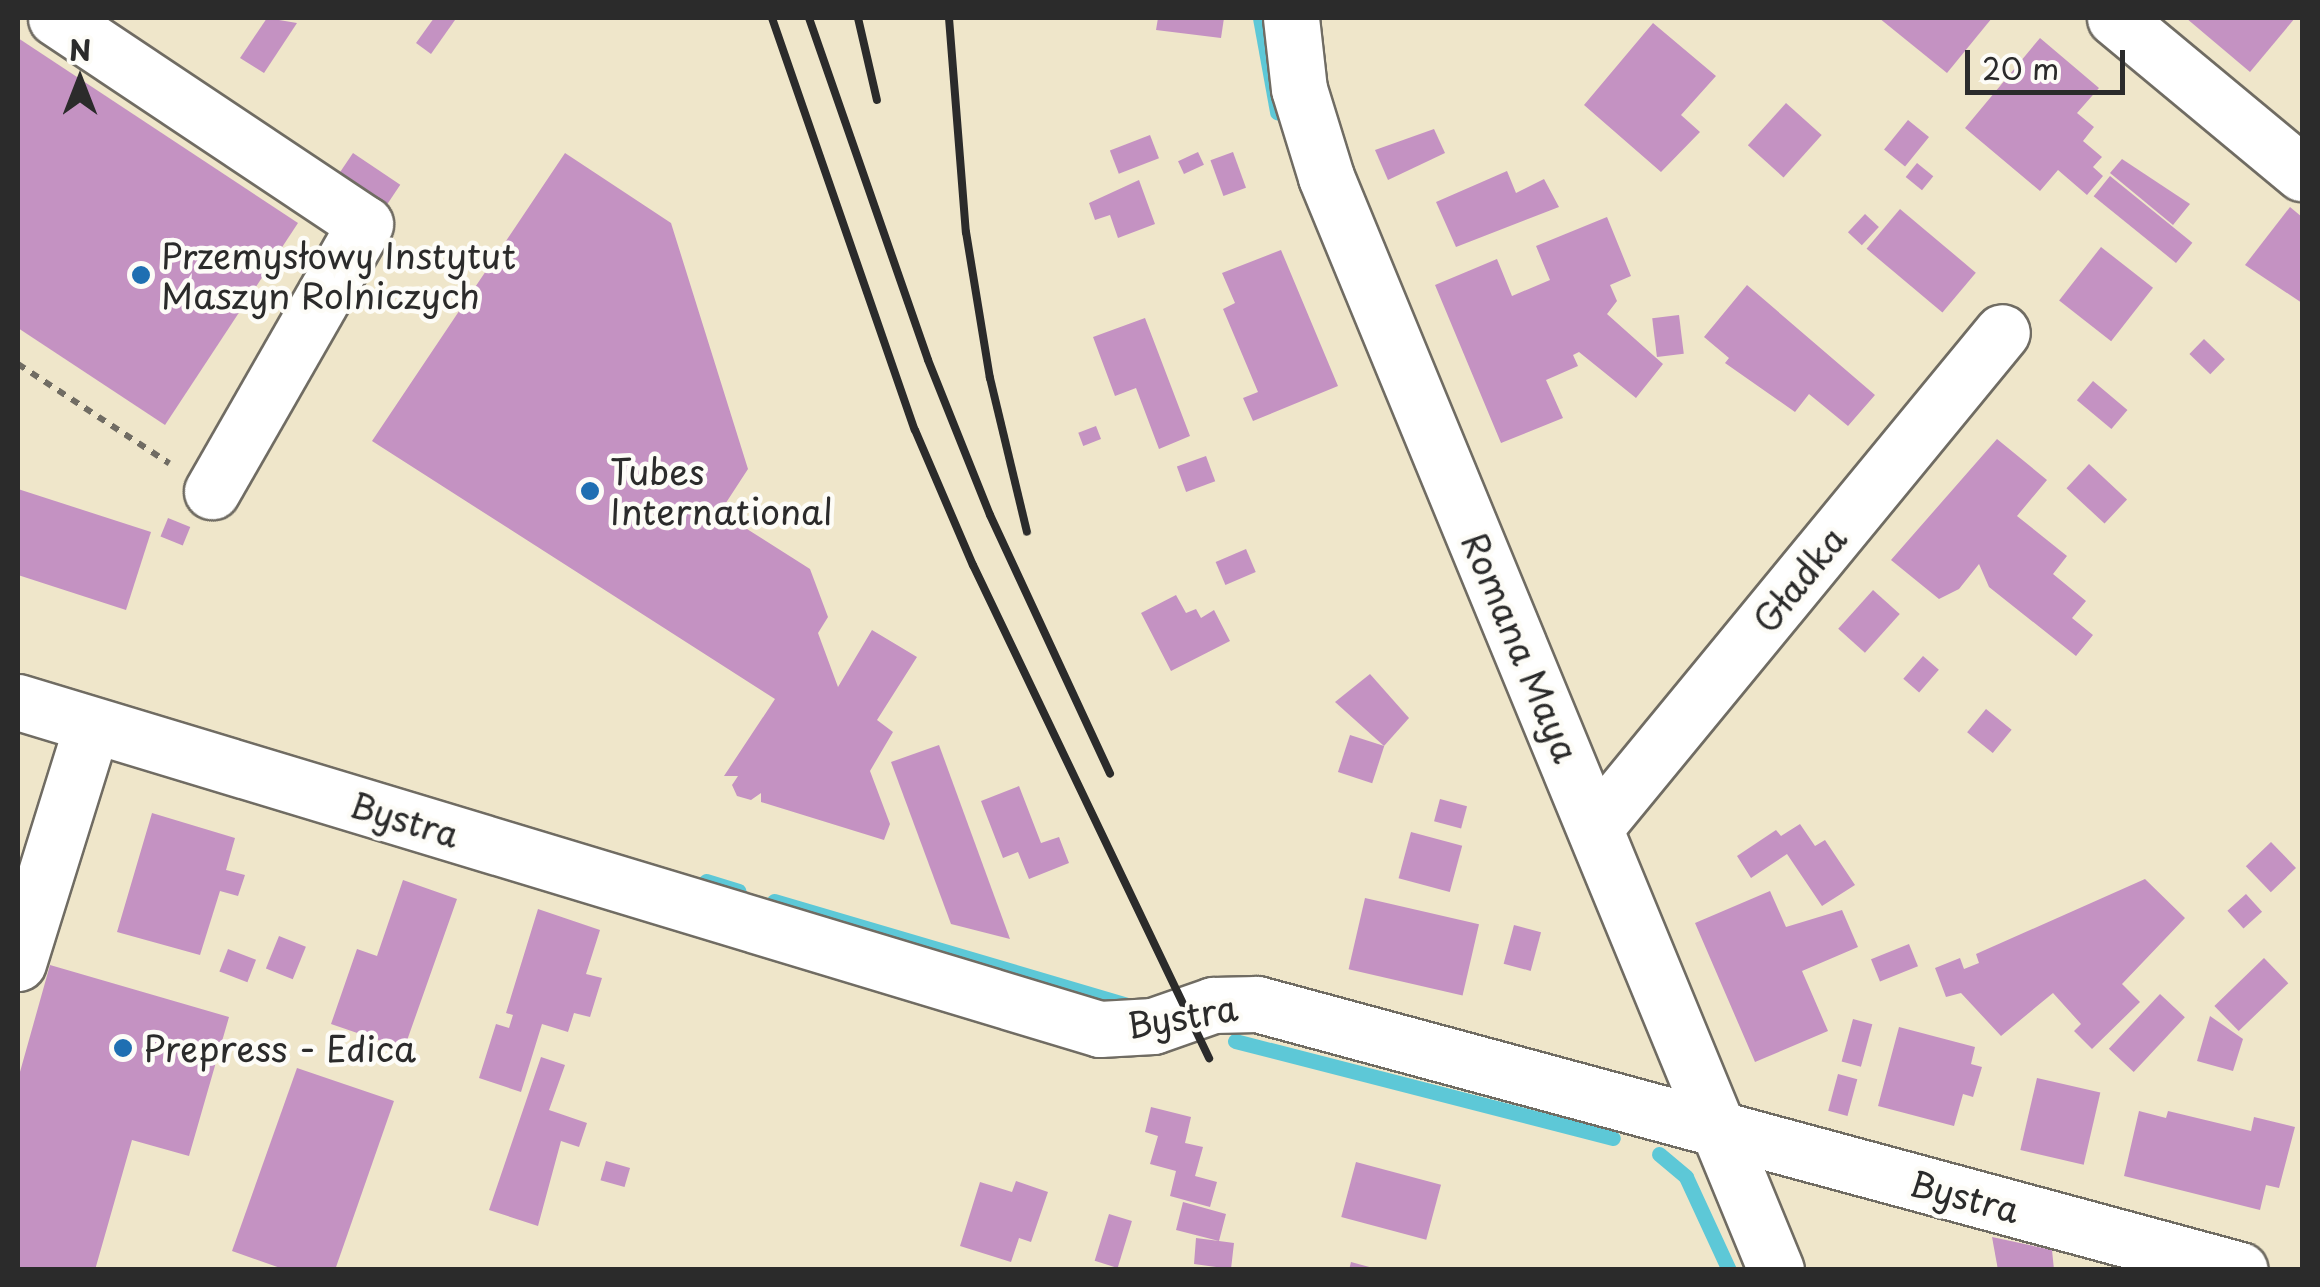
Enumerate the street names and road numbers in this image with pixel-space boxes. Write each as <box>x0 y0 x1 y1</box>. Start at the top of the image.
street label: Gładka <box>1744 518 1854 640</box>
street label: Romana Maya <box>1454 525 1588 769</box>
street label: Bystra <box>346 783 464 855</box>
street label: Bystra <box>1123 986 1241 1046</box>
street label: Bystra <box>1906 1161 2024 1231</box>

